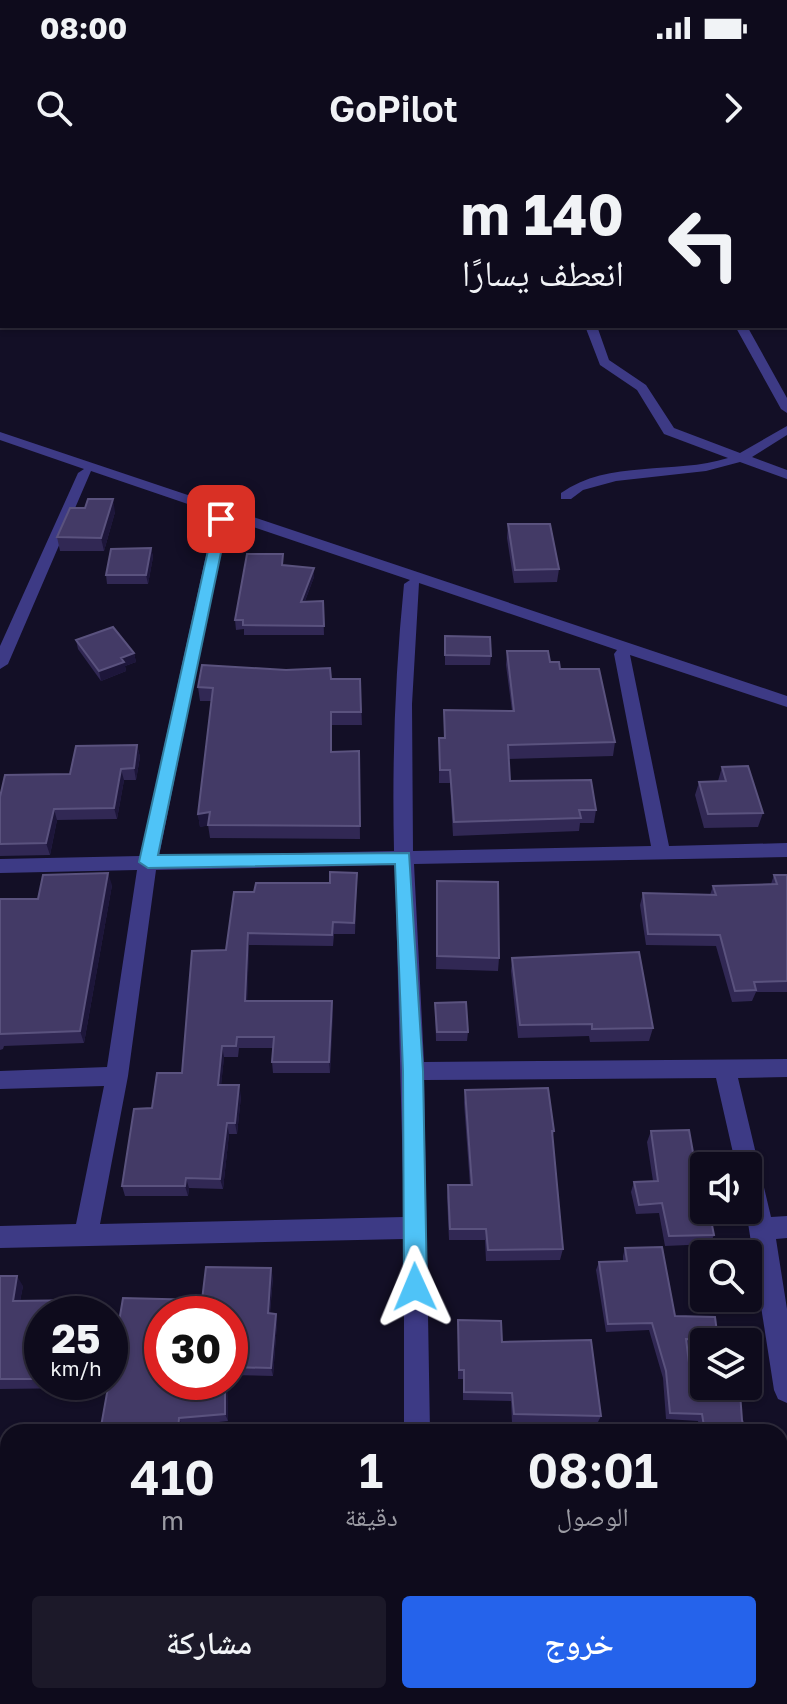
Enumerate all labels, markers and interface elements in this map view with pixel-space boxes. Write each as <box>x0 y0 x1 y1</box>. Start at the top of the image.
text: 08:00 <box>40 10 127 46</box>
icon: search <box>32 86 76 130</box>
icon: forward <box>711 86 755 130</box>
text: GoPilot <box>329 87 458 130</box>
text: 140 m <box>461 180 624 247</box>
icon: left <box>652 192 756 296</box>
text: انعطف يسارًا <box>462 251 624 294</box>
pin <box>187 485 255 553</box>
icon: arrive <box>199 497 243 541</box>
map controls <box>690 1152 762 1400</box>
button: sound <box>690 1152 762 1224</box>
button: search <box>690 1240 762 1312</box>
position arrow <box>373 1245 457 1329</box>
speed limit sign: 30 <box>144 1296 248 1400</box>
text: 25 <box>52 1314 100 1362</box>
button: layers <box>690 1328 762 1400</box>
text: km/h <box>51 1356 101 1380</box>
text: 1 <box>359 1441 383 1499</box>
text: 08:01 <box>528 1441 658 1499</box>
text: 410 <box>130 1448 215 1506</box>
text: دقيقة <box>345 1501 398 1532</box>
text: الوصول <box>557 1501 629 1532</box>
text: m <box>161 1505 184 1536</box>
button: مشاركة <box>32 1596 386 1688</box>
button: خروج <box>402 1596 756 1688</box>

